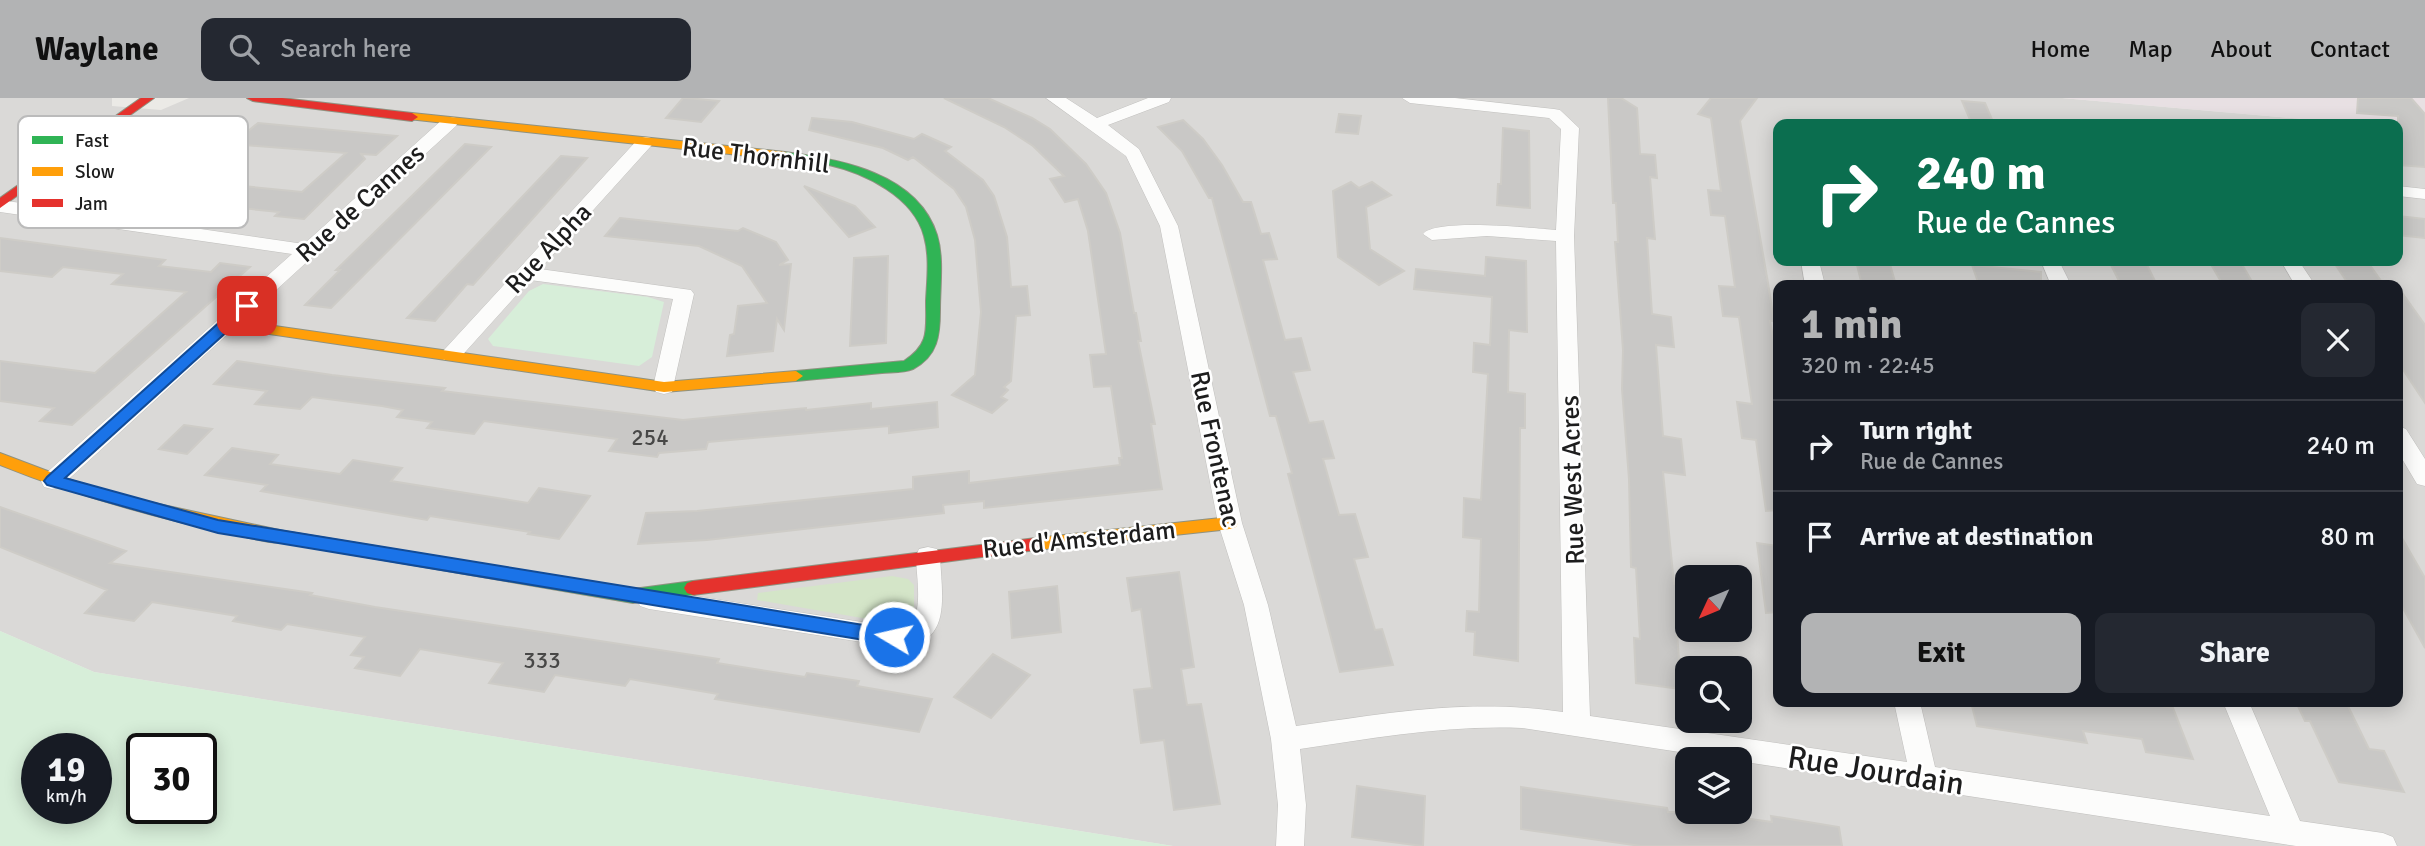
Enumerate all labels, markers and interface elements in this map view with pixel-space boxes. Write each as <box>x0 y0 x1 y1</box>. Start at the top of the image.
search box <box>201 18 691 81</box>
text: Waylane <box>35 29 159 70</box>
icon: search <box>225 30 263 68</box>
text: Search here <box>281 33 412 65</box>
text: Home <box>2030 34 2090 64</box>
text: Map <box>2128 34 2173 64</box>
text: About <box>2211 34 2272 64</box>
text: Contact <box>2310 34 2390 64</box>
legend <box>18 116 248 228</box>
text: Fast <box>75 129 109 153</box>
street label: Rue Thornhill <box>680 131 831 181</box>
street label: Rue de Cannes <box>290 138 432 270</box>
text: 240 m <box>1916 143 2046 203</box>
icon: right <box>1801 147 1892 238</box>
text: Slow <box>75 160 115 184</box>
text: Jam <box>75 192 108 216</box>
street label: Rue Alpha <box>499 197 599 301</box>
text: Rue de Cannes <box>1916 203 2115 242</box>
pin <box>217 276 277 336</box>
icon: arrive <box>228 287 266 325</box>
text: 1 min <box>1801 299 1902 350</box>
button: close <box>2301 303 2375 377</box>
text: 320 m · 22:45 <box>1801 351 1935 380</box>
street label: Rue Frontenac <box>1183 368 1247 530</box>
street label: Rue West Acres <box>1554 395 1592 565</box>
text: Turn right <box>1860 415 1972 447</box>
house number: 254 <box>631 423 669 452</box>
icon: right <box>1801 427 1839 465</box>
text: 240 m <box>2306 430 2375 462</box>
text: Rue de Cannes <box>1860 447 2003 476</box>
street label: Rue d'Amsterdam <box>981 514 1177 566</box>
icon: arrive <box>1801 518 1839 556</box>
text: Arrive at destination <box>1860 521 2093 553</box>
text: 80 m <box>2320 521 2375 553</box>
north arrow <box>1675 565 1752 642</box>
map controls <box>1675 565 1752 824</box>
position arrow <box>857 600 931 674</box>
button: Exit <box>1801 613 2081 693</box>
button: Share <box>2095 613 2375 693</box>
house number: 333 <box>523 646 561 675</box>
button: search <box>1675 656 1752 733</box>
speed limit sign: 30 <box>126 733 217 824</box>
street label: Rue Jourdain <box>1785 737 1967 804</box>
button: layers <box>1675 747 1752 824</box>
text: 19 <box>48 748 85 791</box>
text: km/h <box>46 785 87 807</box>

